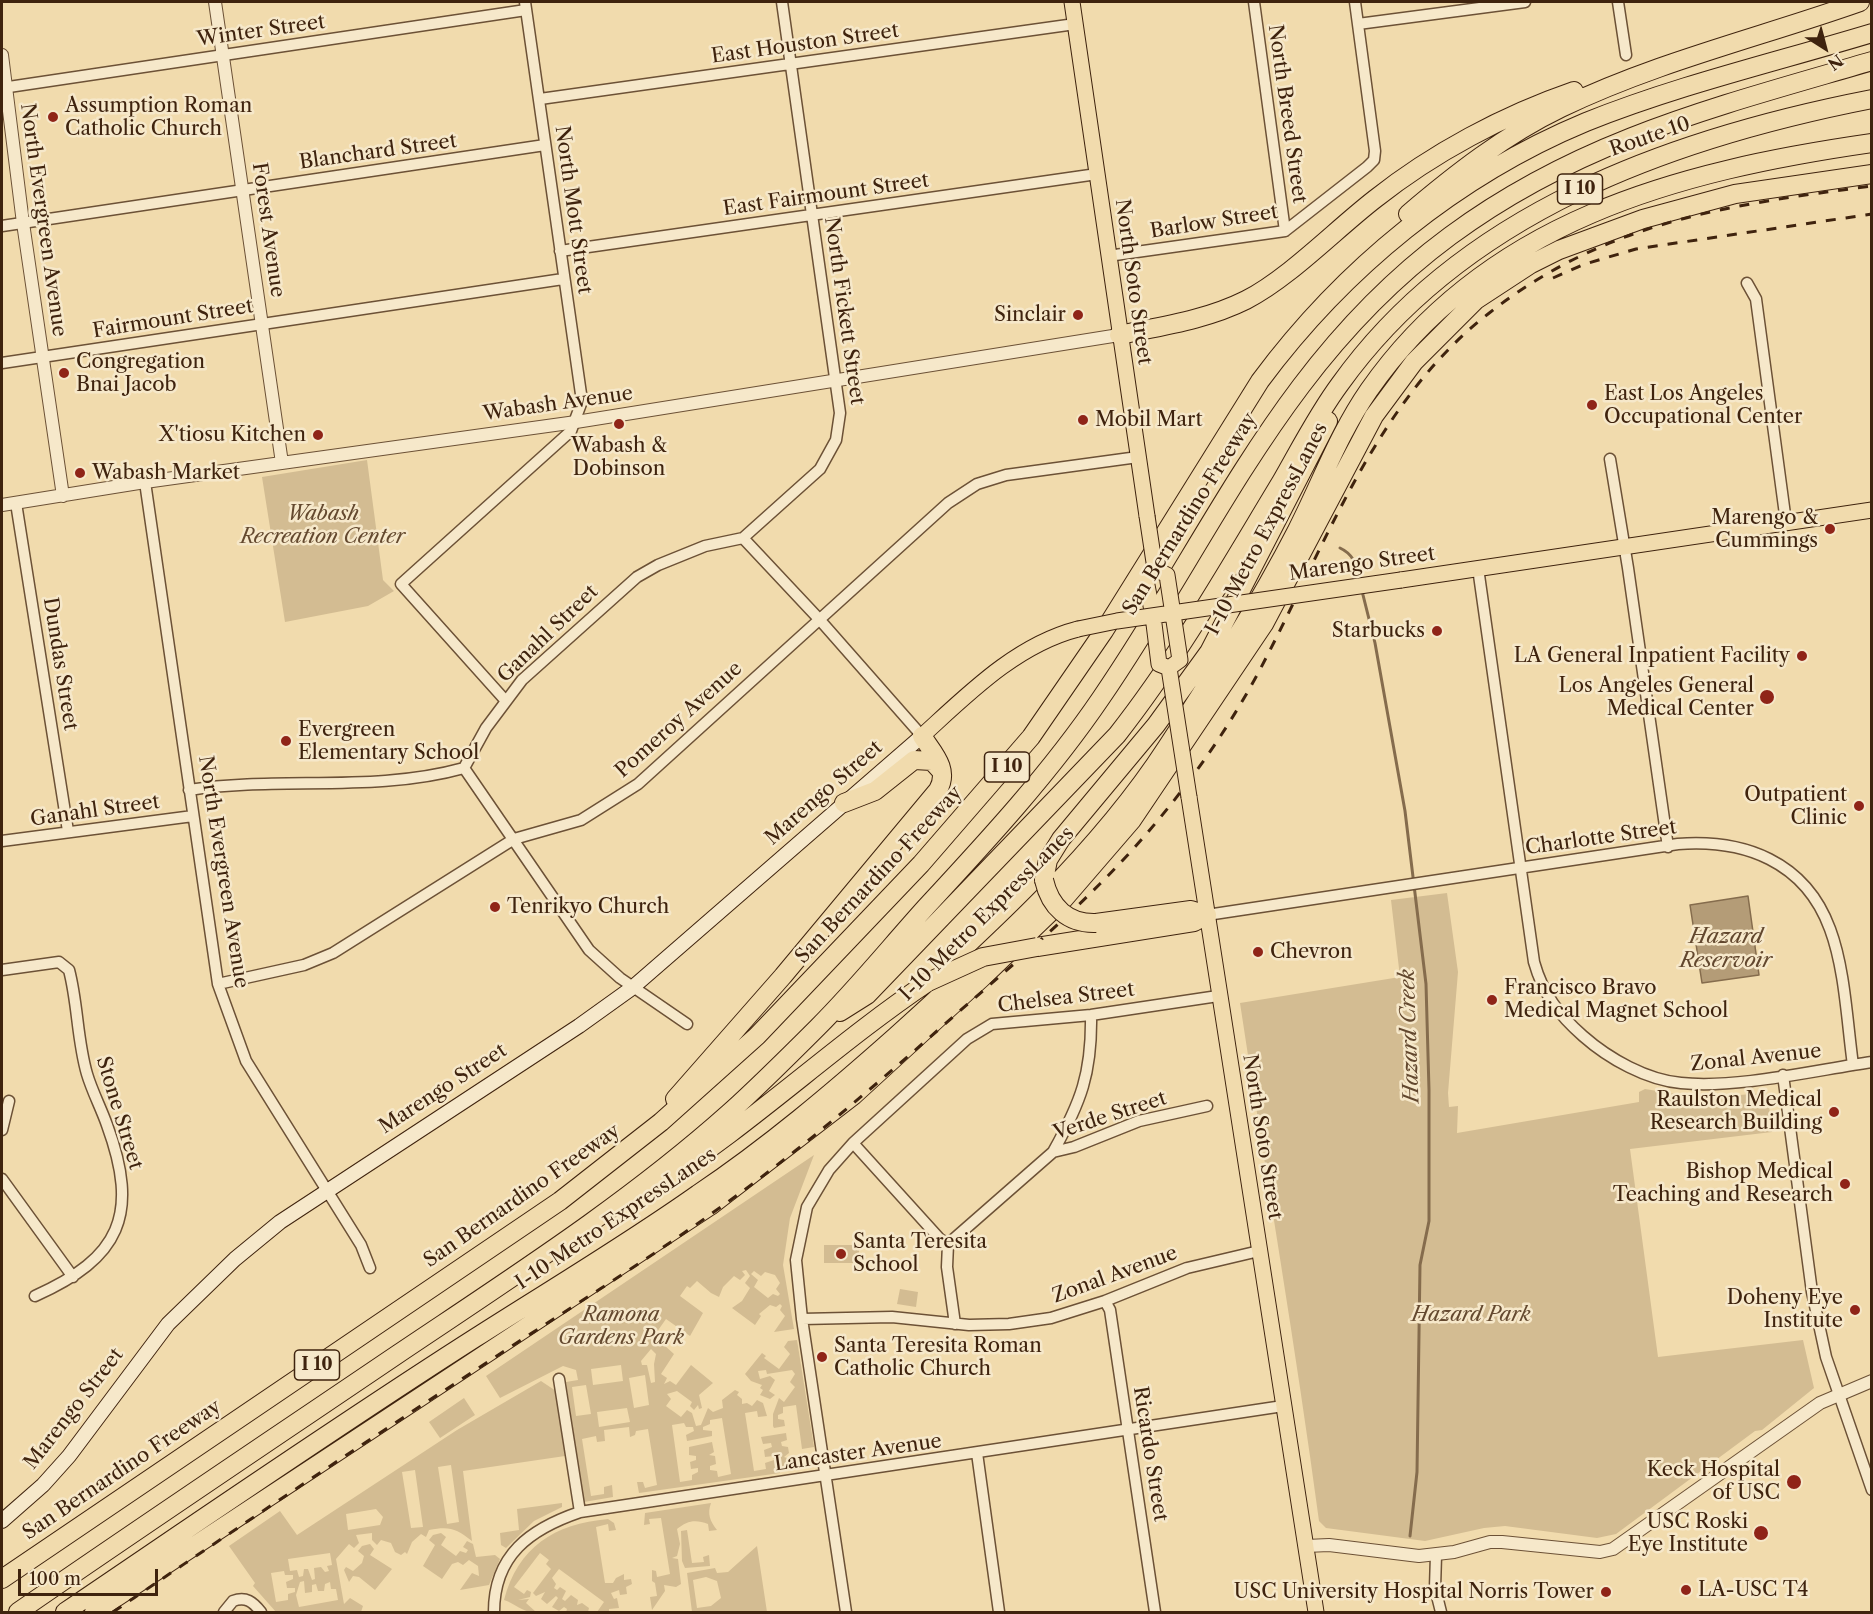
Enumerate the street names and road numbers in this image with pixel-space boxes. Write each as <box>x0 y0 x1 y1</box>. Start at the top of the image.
street label: Winter Street <box>195 10 327 52</box>
street label: East Houston Street <box>710 19 900 69</box>
street label: North Breed Street <box>1263 23 1311 205</box>
street label: North Evergreen Avenue <box>15 102 71 338</box>
street label: Route 10 <box>1607 112 1693 162</box>
street label: North Mott Street <box>549 124 597 296</box>
street label: Blanchard Street <box>298 129 458 175</box>
street label: Forest Avenue <box>247 161 289 299</box>
street label: East Fairmount Street <box>722 169 930 221</box>
road number: I 10 <box>1558 174 1602 204</box>
street label: North Soto Street <box>1109 198 1157 366</box>
street label: Barlow Street <box>1148 200 1280 244</box>
street label: North Fickett Street <box>819 216 869 406</box>
street label: Fairmount Street <box>91 294 255 344</box>
street label: Wabash Avenue <box>482 382 634 426</box>
street label: San Bernardino Freeway <box>1118 408 1262 620</box>
street label: I-10 Metro ExpressLanes <box>1201 419 1333 639</box>
street label: Marengo Street <box>1287 542 1437 586</box>
street label: Ganahl Street <box>493 580 603 688</box>
street label: Dundas Street <box>38 596 82 732</box>
street label: Pomeroy Avenue <box>611 657 747 783</box>
street label: Marengo Street <box>761 736 887 850</box>
road number: I 10 <box>984 752 1030 782</box>
street label: North Evergreen Avenue <box>193 754 253 990</box>
street label: San Bernardino Freeway <box>790 781 968 969</box>
street label: Ganahl Street <box>29 790 161 832</box>
street label: Charlotte Street <box>1524 816 1678 860</box>
street label: I-10 Metro ExpressLanes <box>895 822 1079 1006</box>
street label: Chelsea Street <box>996 978 1136 1018</box>
street label: Marengo Street <box>375 1039 511 1139</box>
street label: Zonal Avenue <box>1690 1039 1822 1077</box>
street label: North Soto Street <box>1237 1053 1287 1221</box>
street label: Stone Street <box>90 1054 148 1172</box>
street label: Verde Street <box>1050 1086 1170 1146</box>
street label: San Bernardino Freeway <box>419 1119 625 1273</box>
street label: I-10 Metro ExpressLanes <box>511 1143 721 1295</box>
street label: Zonal Avenue <box>1049 1241 1181 1309</box>
street label: Marengo Street <box>19 1344 129 1474</box>
road number: I 10 <box>294 1350 340 1380</box>
street label: Ricardo Street <box>1127 1385 1173 1523</box>
street label: San Bernardino Freeway <box>18 1395 226 1545</box>
street label: Lancaster Avenue <box>773 1429 943 1477</box>

